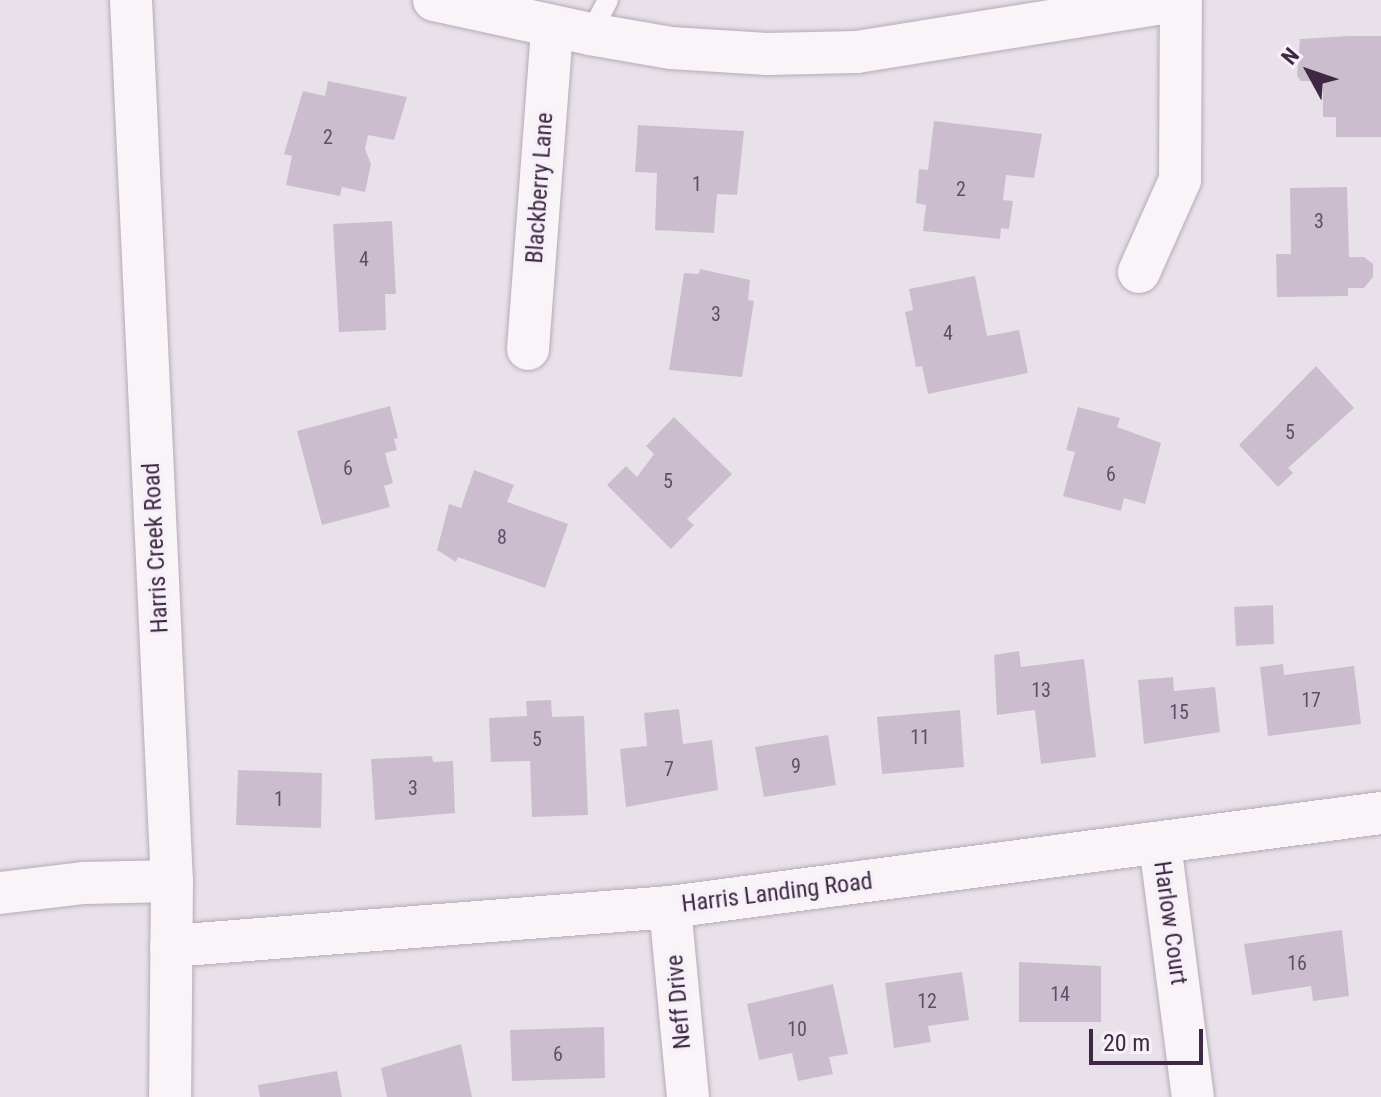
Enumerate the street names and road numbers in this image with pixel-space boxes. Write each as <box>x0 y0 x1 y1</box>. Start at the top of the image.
street label: Blackberry Lane <box>520 112 560 264</box>
street label: Harris Creek Road <box>137 462 175 634</box>
street label: Harlow Court <box>1147 859 1193 987</box>
street label: Harris Landing Road <box>680 867 874 919</box>
street label: Neff Drive <box>661 954 697 1050</box>

